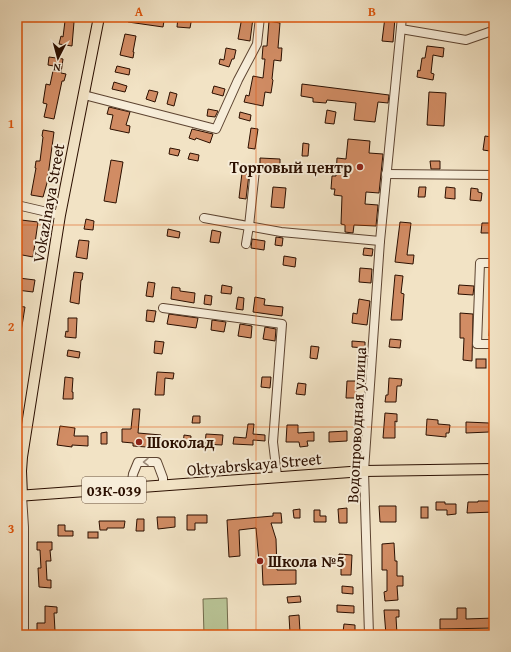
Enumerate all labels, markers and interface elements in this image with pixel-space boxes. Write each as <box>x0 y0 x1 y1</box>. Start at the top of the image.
text: A <box>135 2 144 21</box>
text: B <box>368 2 376 21</box>
north arrow <box>38 38 78 78</box>
text: N <box>52 60 61 76</box>
text: 1 <box>8 114 14 133</box>
street label: Vokazlnaya Street <box>26 141 70 265</box>
place label: Торговый центр <box>229 155 352 179</box>
marker: Торговый центр <box>355 162 365 172</box>
text: 2 <box>8 317 15 336</box>
street label: Водопроводная улица <box>340 346 372 504</box>
place label: Шоколад <box>147 430 215 454</box>
marker: Шоколад <box>134 437 144 447</box>
street label: Oktyabrskaya Street <box>186 446 323 482</box>
one-way arrow <box>143 458 149 466</box>
road number: 03К-039 <box>82 477 146 503</box>
text: 3 <box>8 519 14 538</box>
place label: Школа №5 <box>268 549 345 573</box>
marker: Школа №5 <box>255 556 265 566</box>

